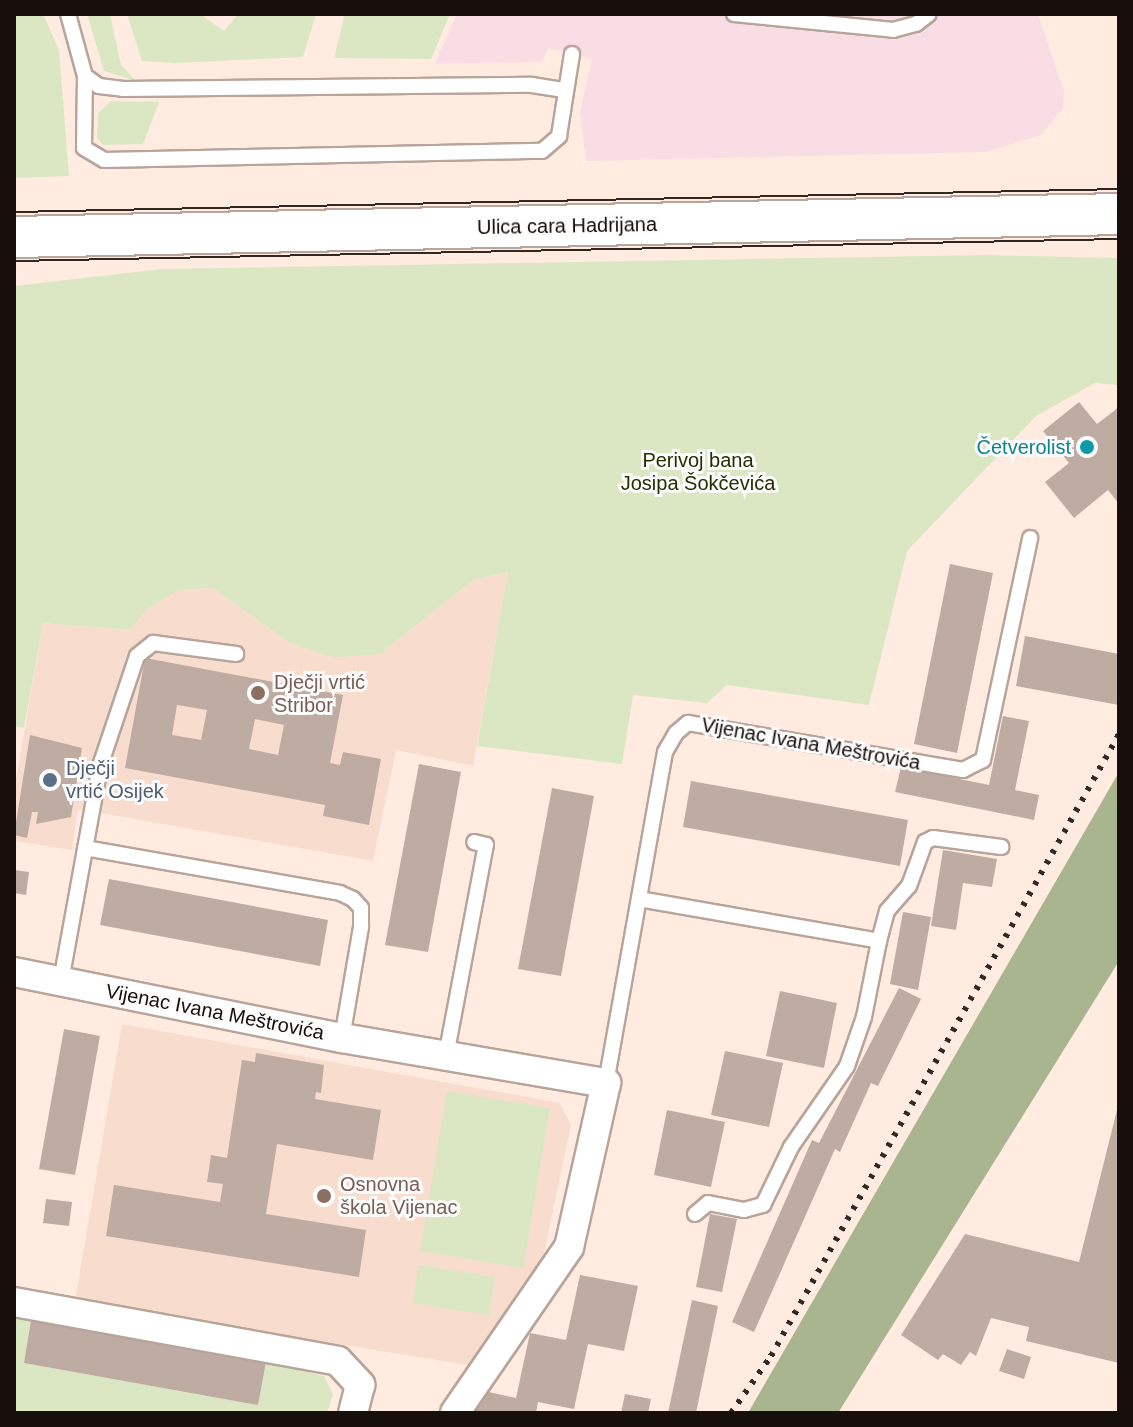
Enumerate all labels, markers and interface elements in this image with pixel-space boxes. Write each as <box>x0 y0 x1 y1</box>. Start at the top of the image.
street label: Ulica cara Hadrijana <box>477 212 657 240</box>
place label: Četverolist <box>977 435 1071 459</box>
marker: Četverolist <box>1078 438 1096 456</box>
park label: Perivoj bana Josipa Šokčevića <box>621 449 775 496</box>
place label: Dječji vrtić Stribor <box>274 670 365 717</box>
marker: Dječji vrtić Stribor <box>249 684 267 702</box>
street label: Vijenac Ivana Meštrovića <box>700 713 922 775</box>
place label: Dječji vrtić Osijek <box>66 756 164 803</box>
marker: Dječji vrtić Osijek <box>41 771 59 789</box>
street label: Vijenac Ivana Meštrovića <box>104 979 326 1045</box>
place label: Osnovna škola Vijenac <box>340 1172 457 1219</box>
marker: Osnovna škola Vijenac <box>315 1187 333 1205</box>

